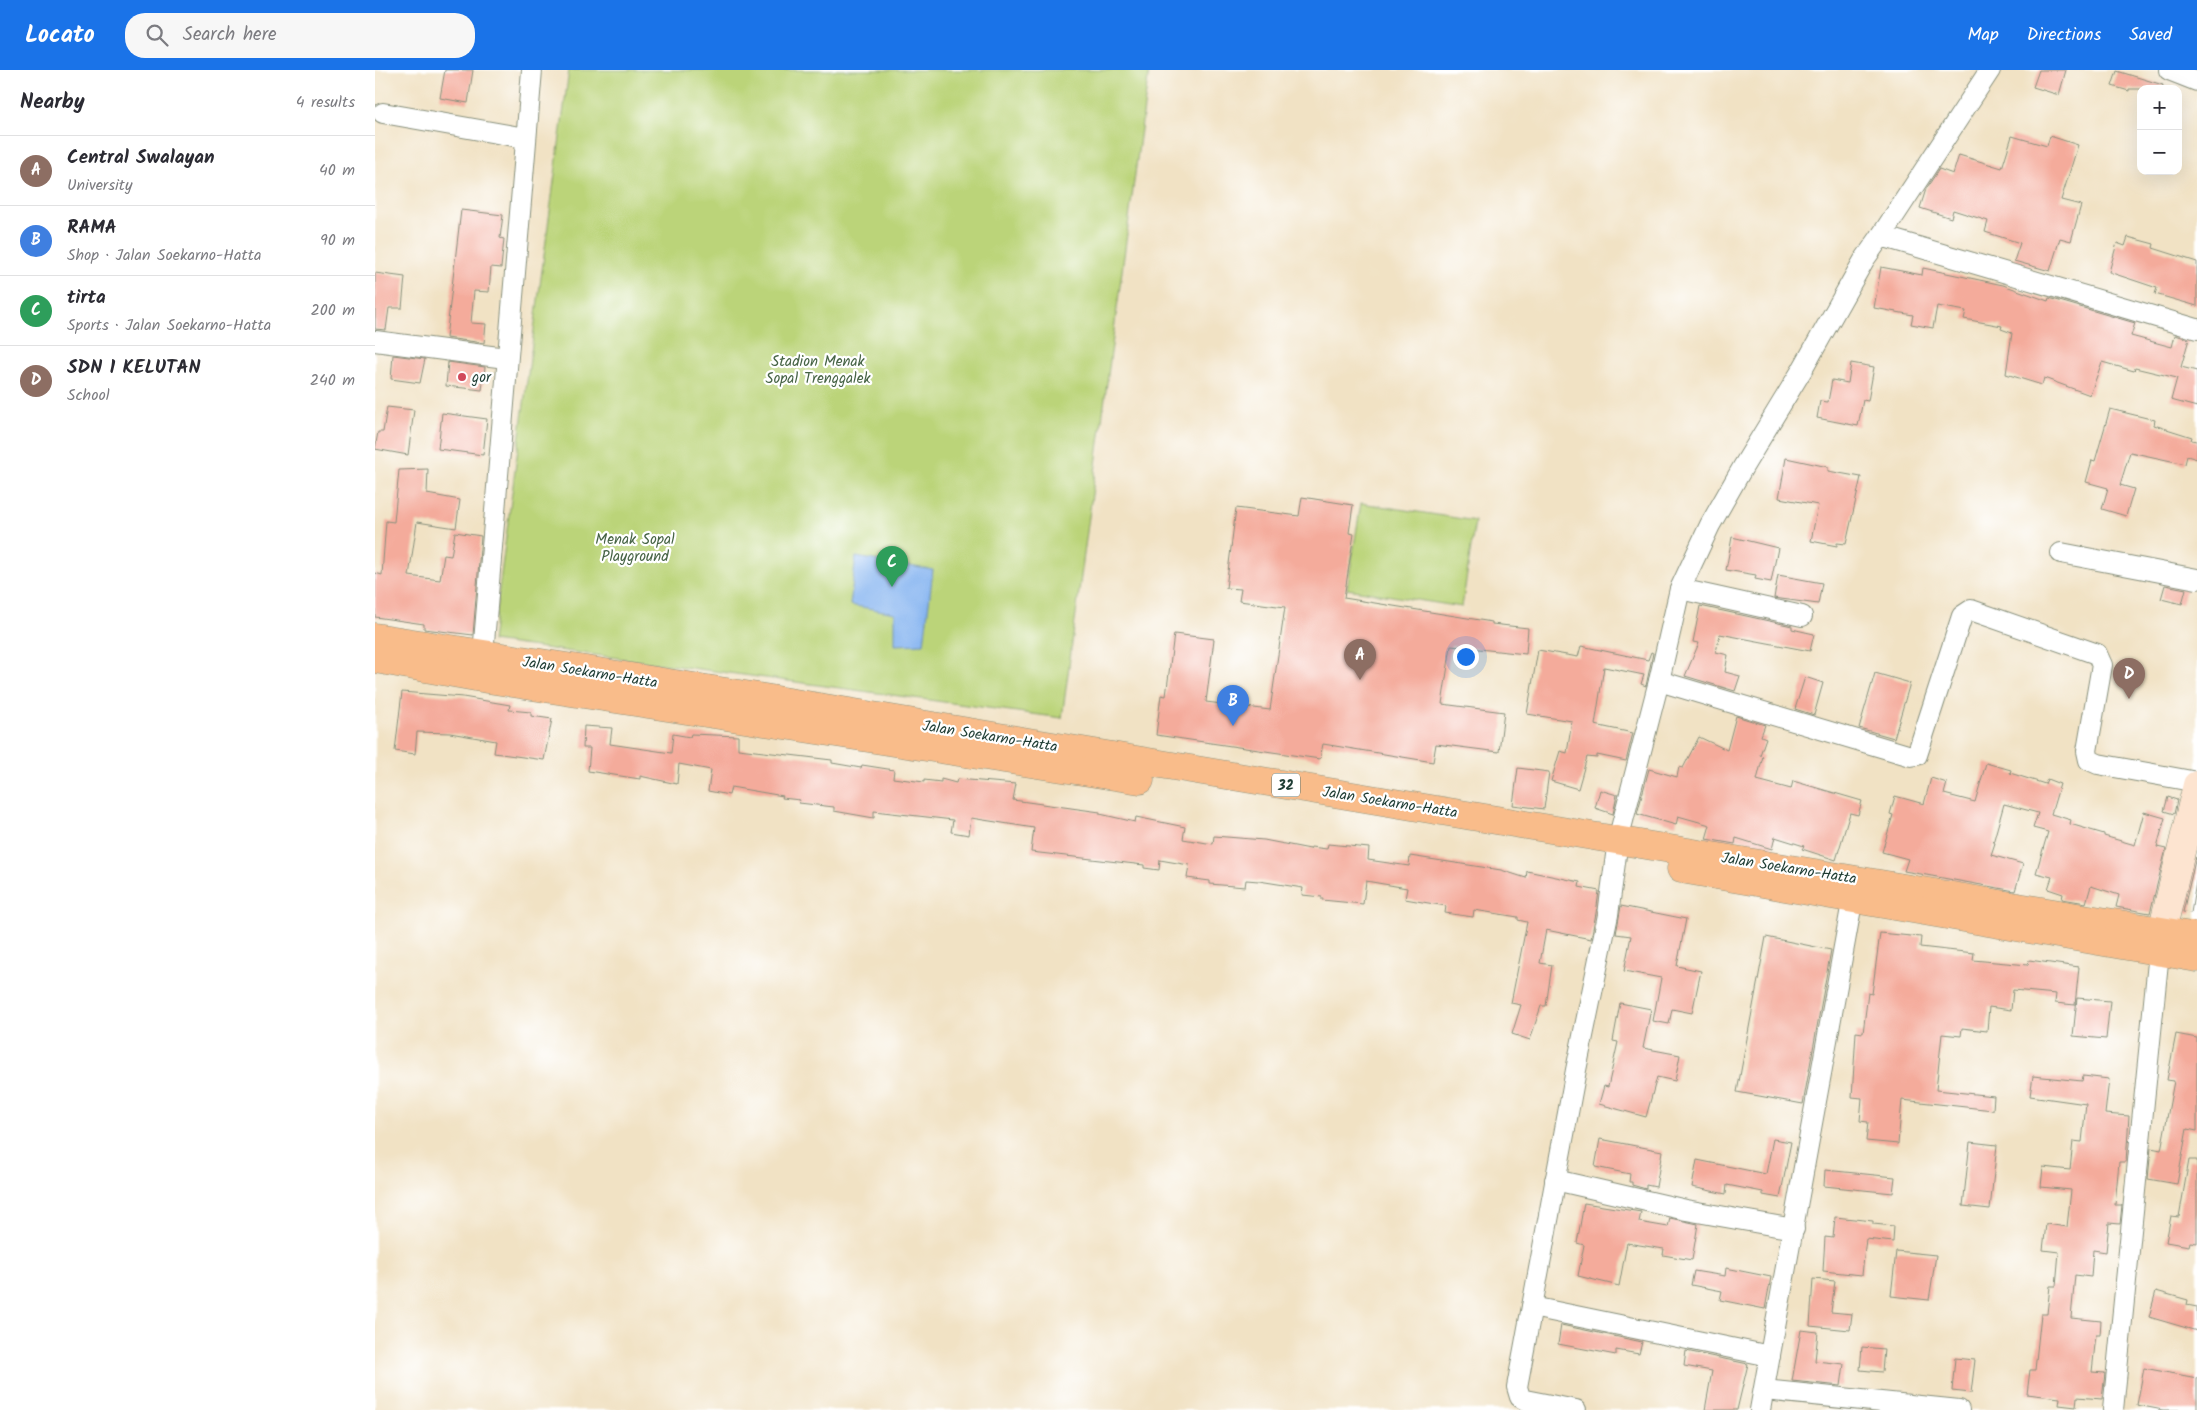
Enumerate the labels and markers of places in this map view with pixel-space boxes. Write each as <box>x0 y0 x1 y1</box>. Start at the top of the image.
place label: gor <box>471 366 492 390</box>
marker: gor <box>456 371 468 383</box>
pin: C <box>876 546 908 587</box>
pin: A <box>1344 639 1376 680</box>
pin: D <box>2113 658 2145 699</box>
pin: B <box>1217 685 1249 726</box>

